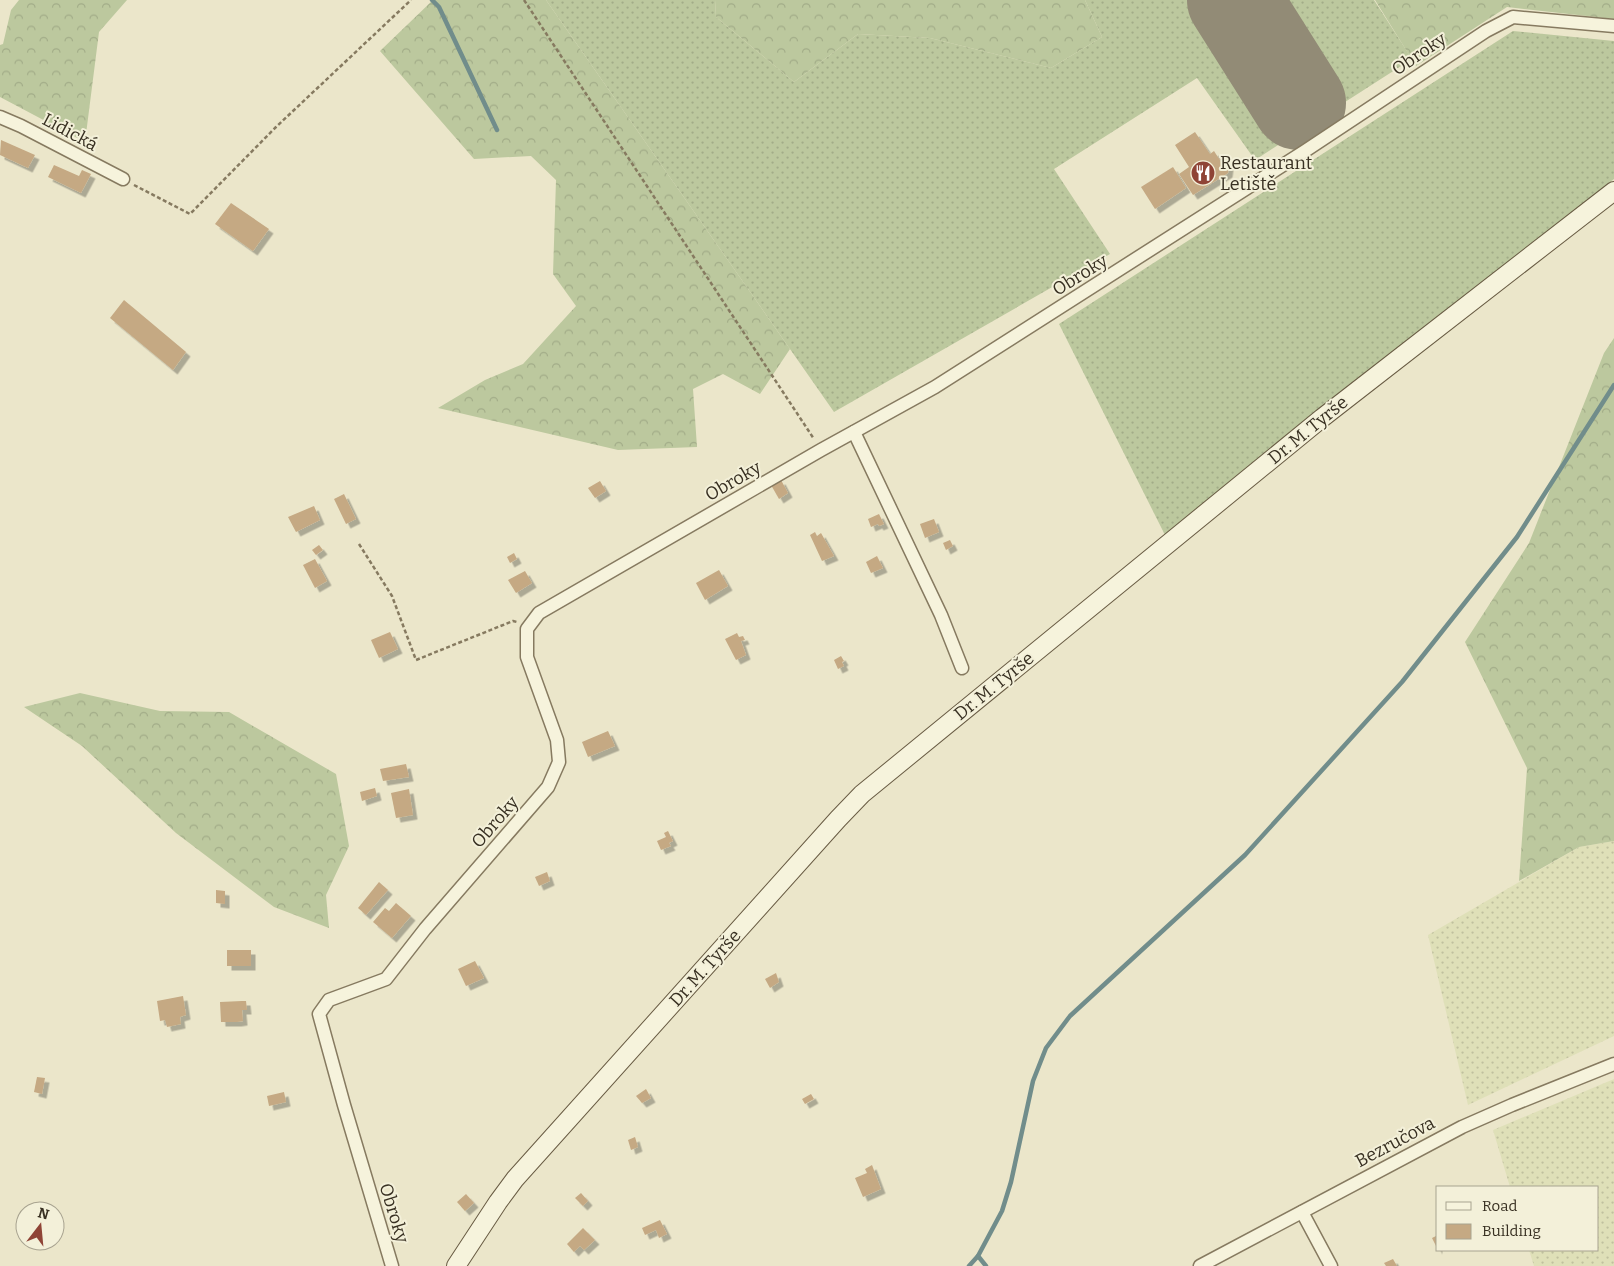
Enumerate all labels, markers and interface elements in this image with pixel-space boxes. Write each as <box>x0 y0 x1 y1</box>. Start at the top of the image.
street label: Obroky <box>1387 28 1451 80</box>
street label: Lidická <box>39 108 102 156</box>
place label: Restaurant Letiště <box>1220 152 1313 195</box>
restaurant icon: Restaurant Letiště <box>1190 160 1216 186</box>
street label: Obroky <box>1048 249 1112 301</box>
street label: Dr. M. Tyrše <box>1264 391 1352 469</box>
street label: Obroky <box>701 456 765 506</box>
street label: Dr. M. Tyrše <box>950 647 1038 725</box>
street label: Obroky <box>467 791 524 852</box>
street label: Dr. M. Tyrše <box>665 925 745 1011</box>
street label: Bezručova <box>1352 1112 1439 1172</box>
street label: Obroky <box>375 1181 414 1246</box>
legend <box>1436 1186 1599 1251</box>
text: Road <box>1482 1197 1517 1215</box>
north arrow <box>15 1201 65 1251</box>
text: N <box>36 1204 51 1224</box>
text: Building <box>1482 1222 1541 1240</box>

